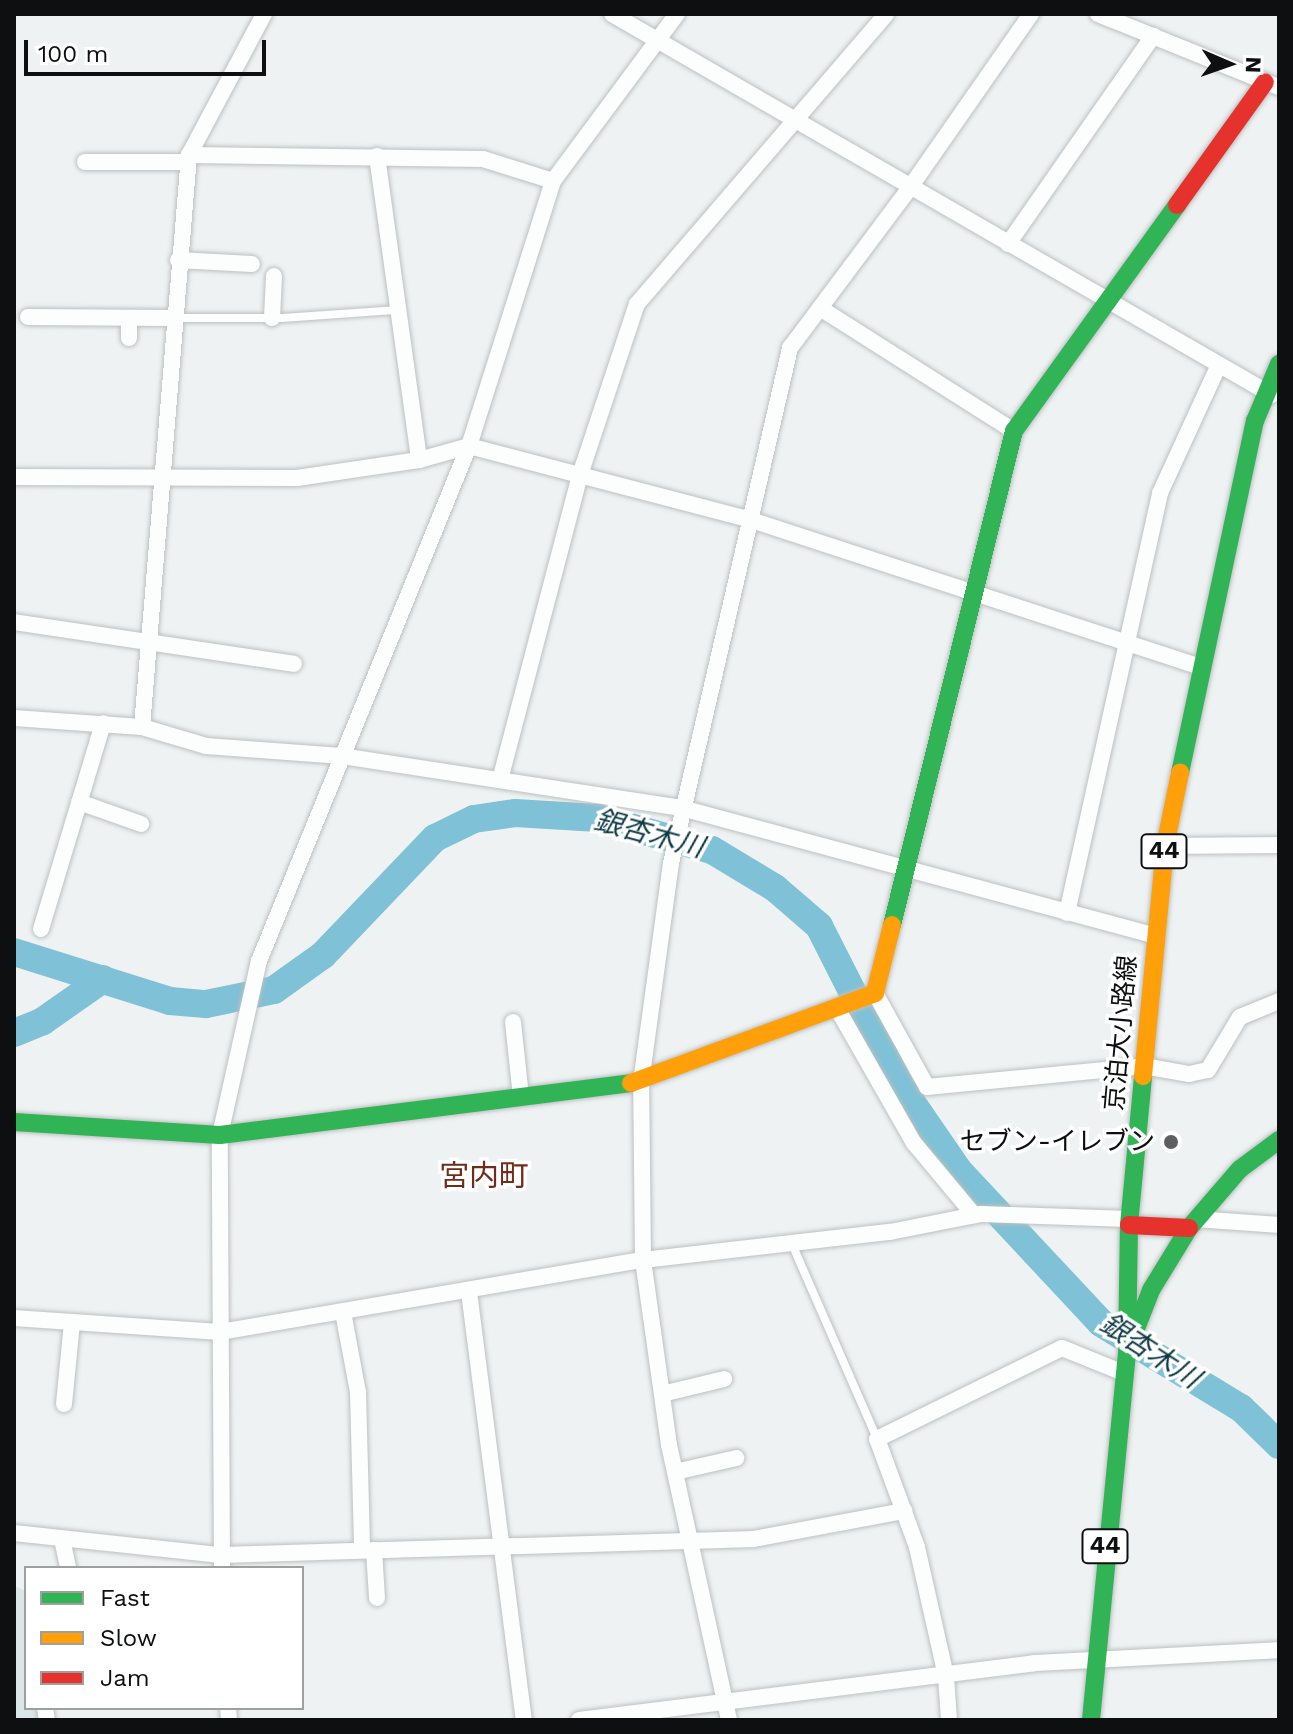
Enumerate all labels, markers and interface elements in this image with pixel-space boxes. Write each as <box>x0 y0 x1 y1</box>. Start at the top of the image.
scale bar <box>28 24 270 74</box>
north arrow <box>1189 24 1269 104</box>
text: 100 m <box>38 40 108 68</box>
text: N <box>1241 56 1266 73</box>
water label: 銀杏木川 <box>591 803 707 865</box>
road number: 44 <box>1140 831 1188 871</box>
street label: 京泊大小路線 <box>1099 954 1143 1112</box>
place label: セブン-イレブン <box>960 1126 1155 1158</box>
marker: セブン-イレブン <box>1162 1133 1180 1151</box>
district label: 宮内町 <box>439 1158 529 1194</box>
water label: 銀杏木川 <box>1094 1306 1206 1396</box>
road number: 44 <box>1081 1526 1129 1566</box>
legend <box>24 1566 304 1710</box>
text: Fast <box>100 1584 150 1612</box>
text: Slow <box>100 1624 157 1652</box>
text: Jam <box>100 1664 150 1692</box>

